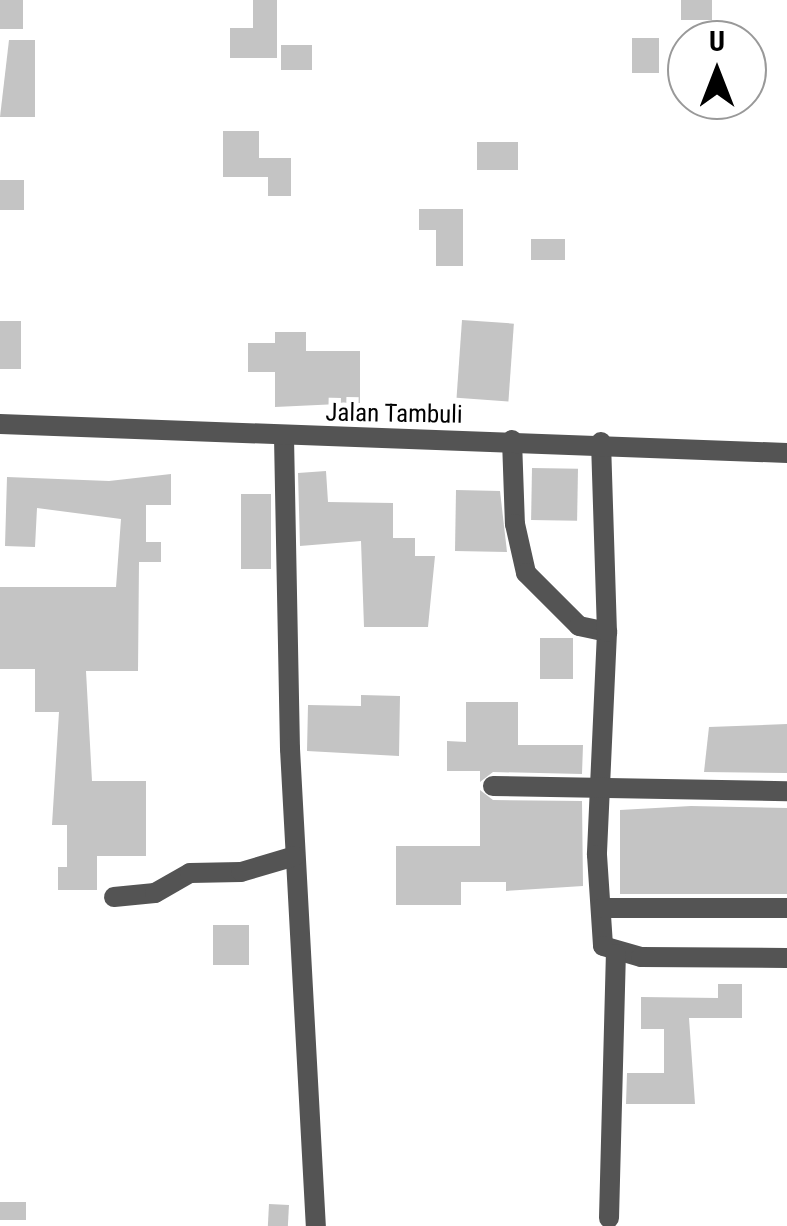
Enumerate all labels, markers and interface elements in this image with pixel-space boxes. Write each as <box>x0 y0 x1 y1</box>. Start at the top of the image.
north arrow <box>667 20 767 120</box>
text: U <box>709 25 725 58</box>
street label: Jalan Tambuli <box>325 398 463 430</box>

